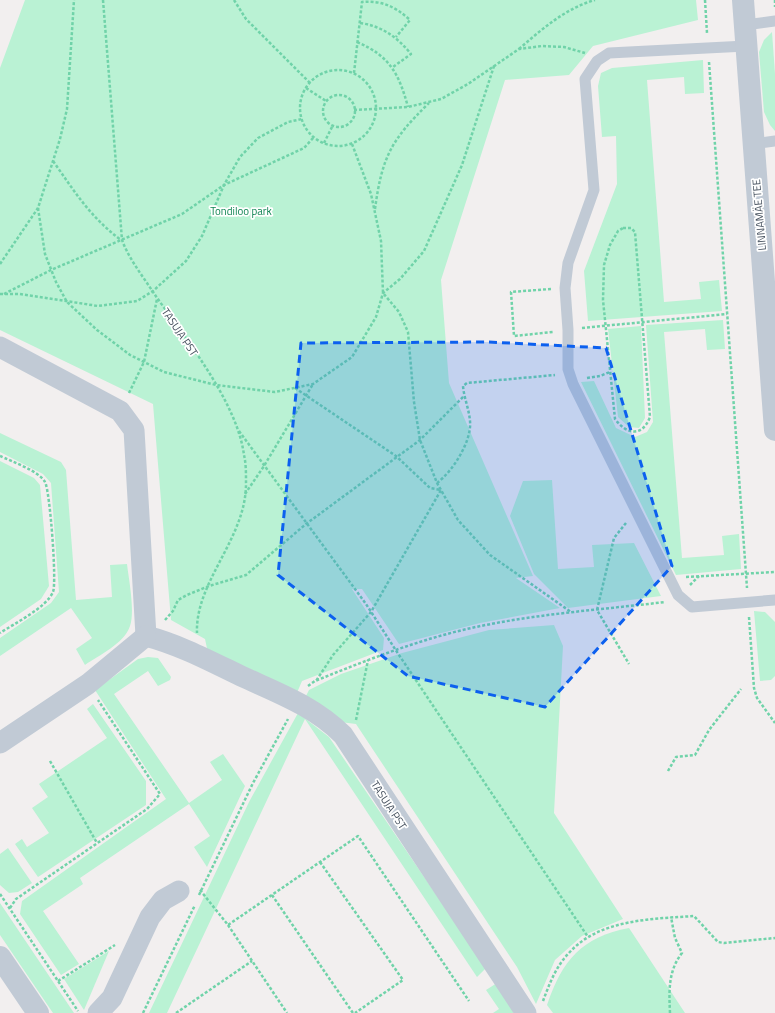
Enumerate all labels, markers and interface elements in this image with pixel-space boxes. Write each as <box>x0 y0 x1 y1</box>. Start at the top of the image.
street label: LINNAMÄE TEE <box>748 179 770 251</box>
park label: Tondiloo park <box>210 203 273 219</box>
street label: TASUJA PST <box>158 305 202 359</box>
street label: TASUJA PST <box>367 778 411 833</box>

